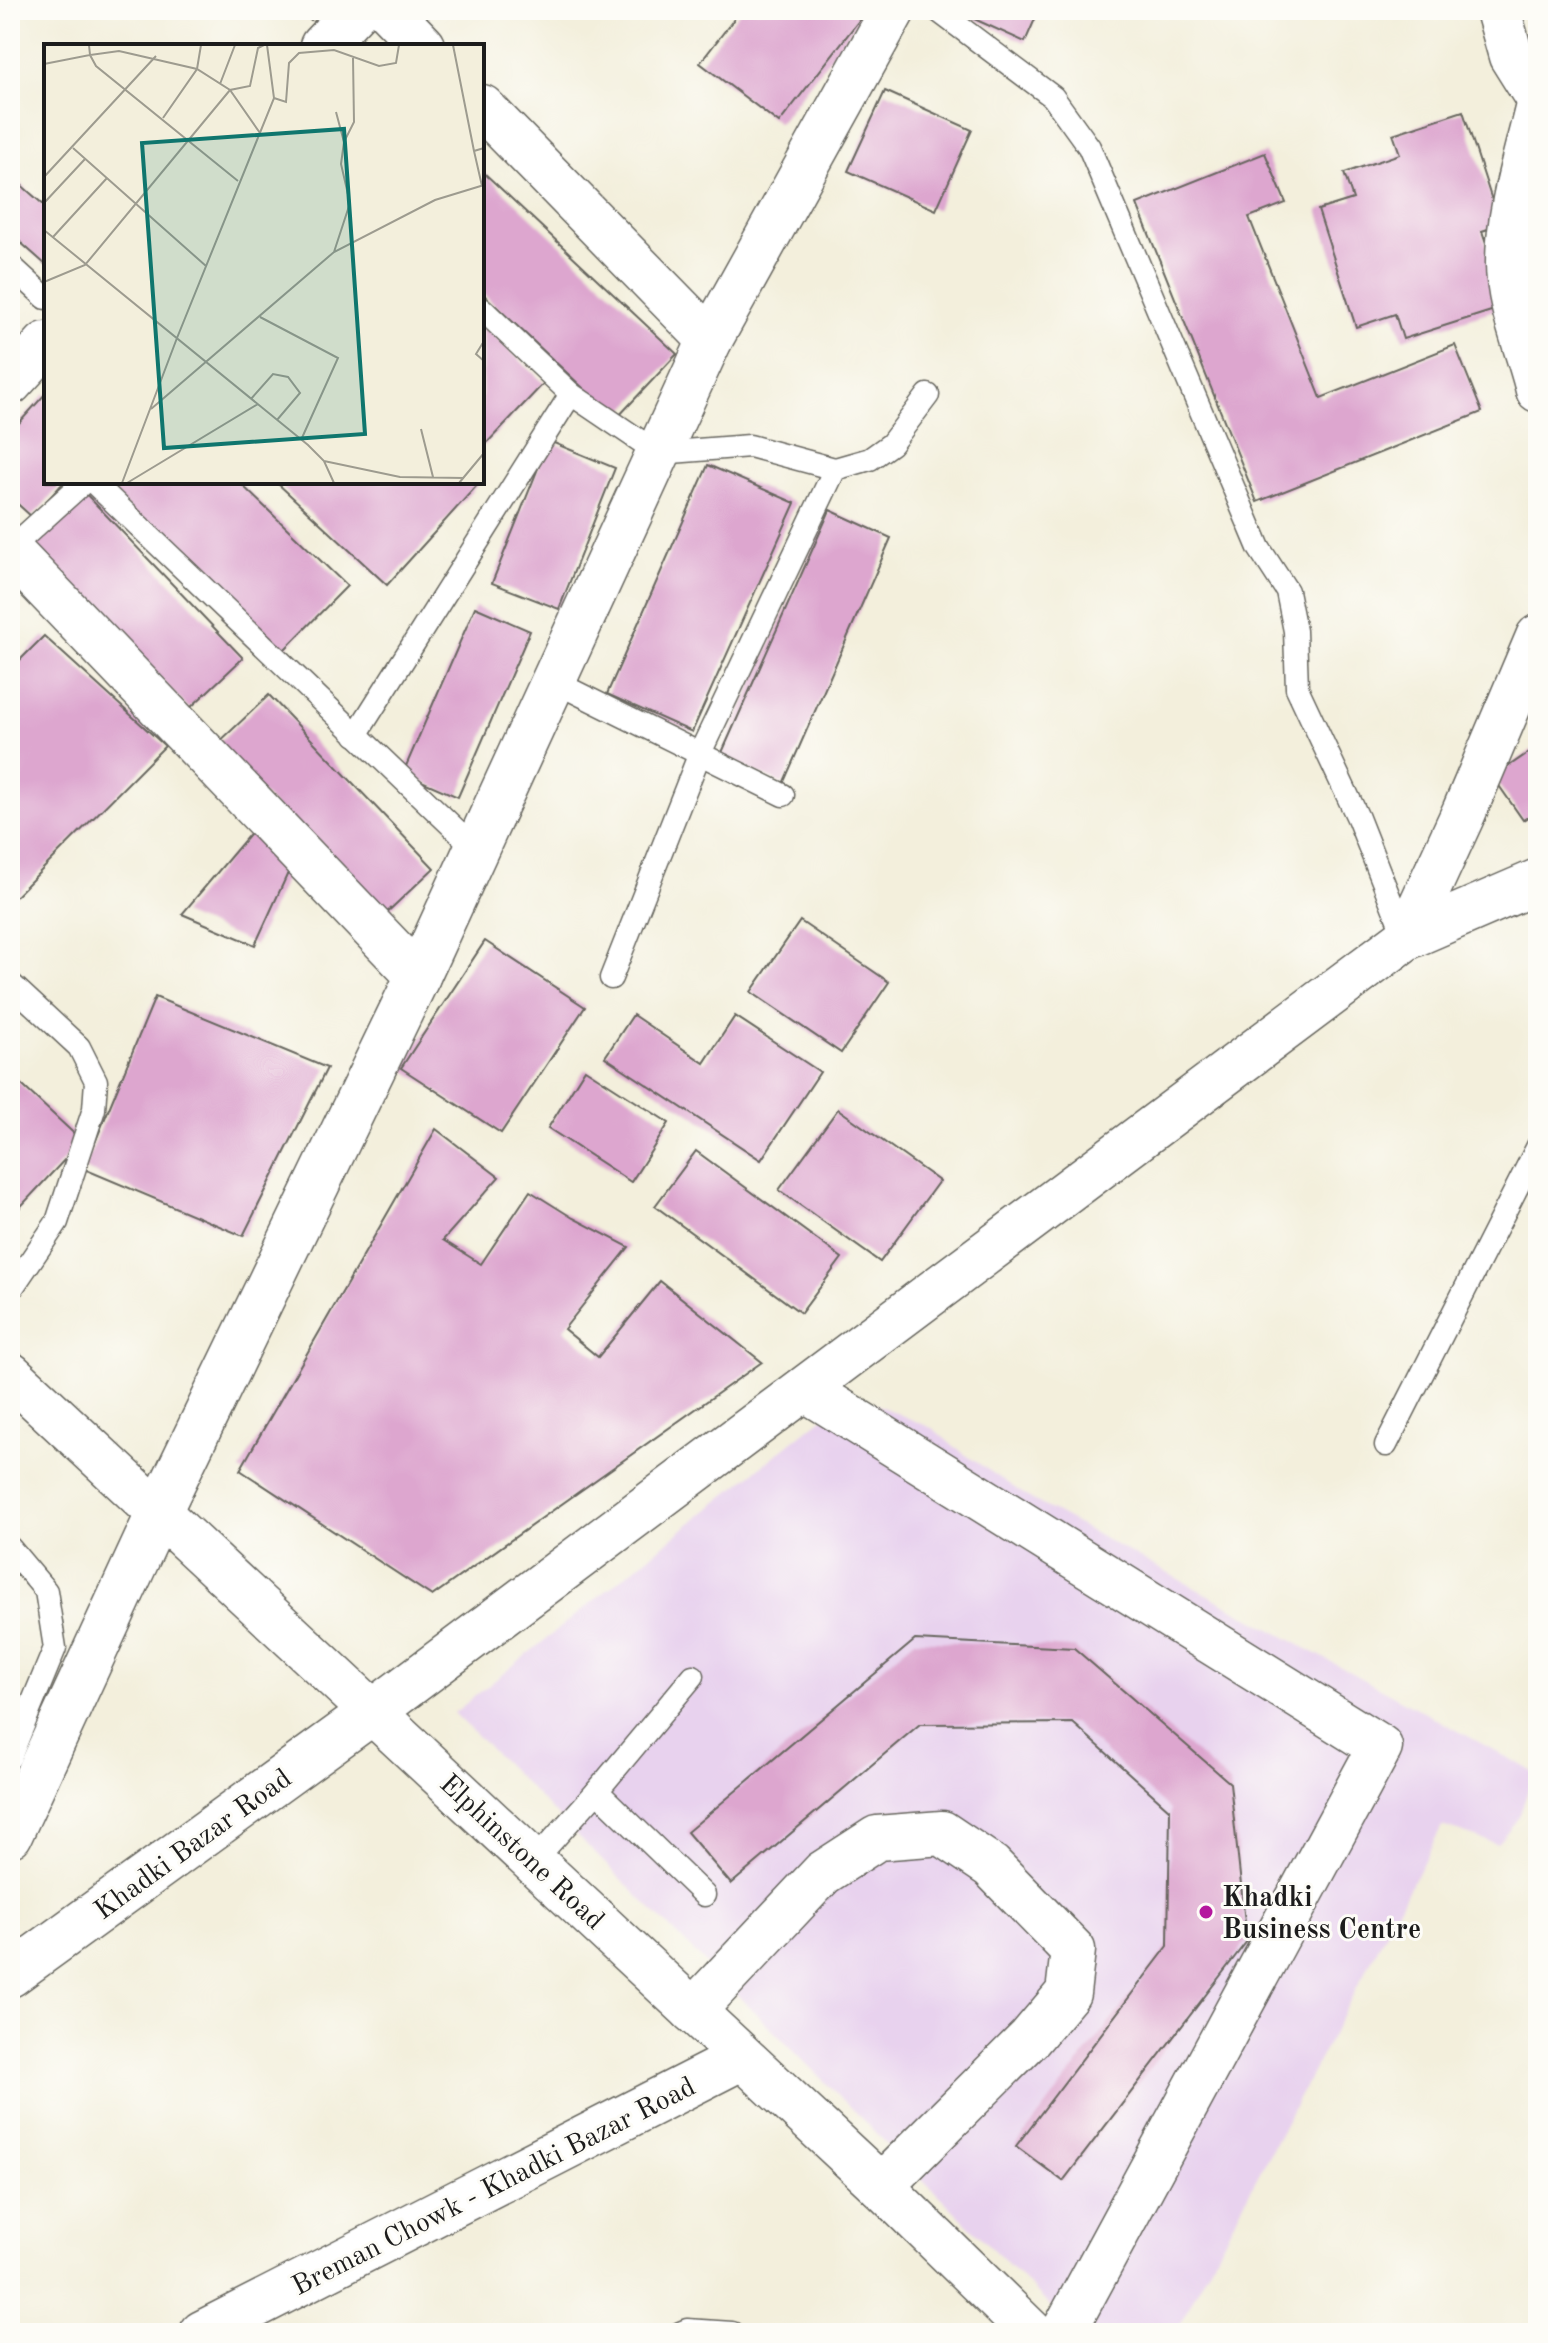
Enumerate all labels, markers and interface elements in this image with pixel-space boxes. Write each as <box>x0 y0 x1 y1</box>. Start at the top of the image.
inset map <box>44 44 484 484</box>
street label: Khadki Bazar Road <box>90 1765 297 1926</box>
street label: Elphinstone Road <box>433 1770 609 1936</box>
place label: Khadki Business Centre <box>1222 1885 1421 1945</box>
marker: Khadki Business Centre <box>1197 1903 1215 1921</box>
street label: Breman Chowk - Khadki Bazar Road <box>288 2073 700 2302</box>

